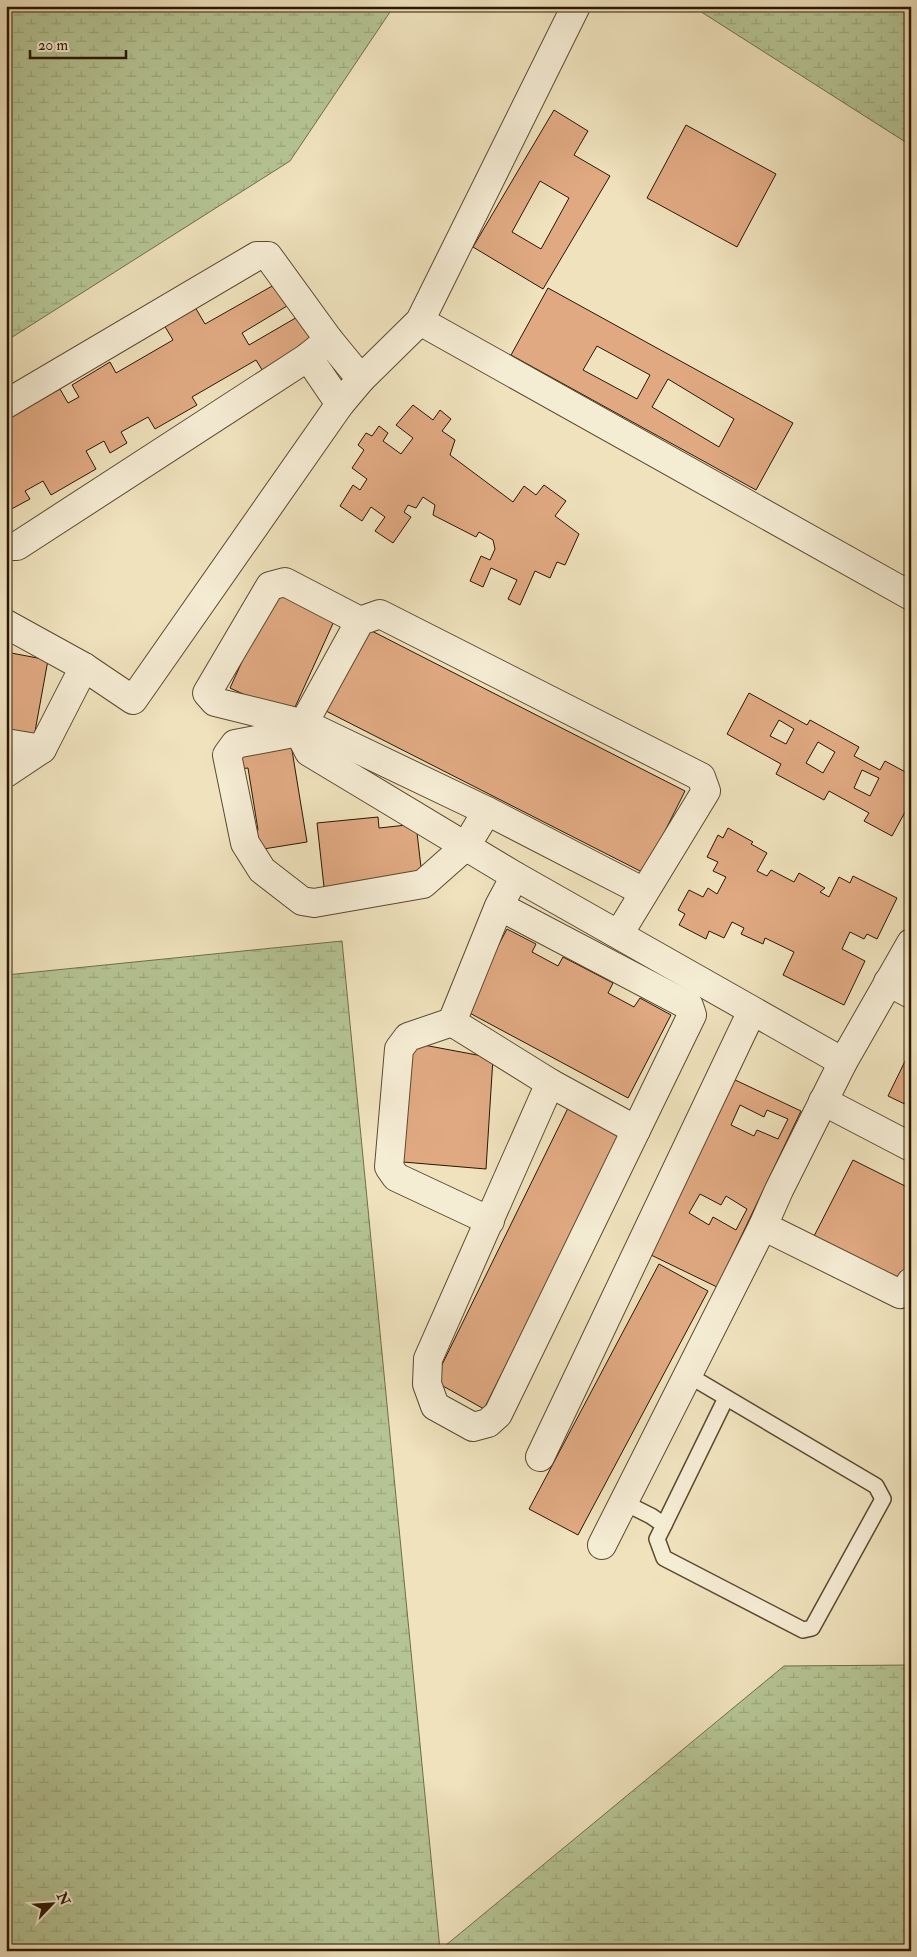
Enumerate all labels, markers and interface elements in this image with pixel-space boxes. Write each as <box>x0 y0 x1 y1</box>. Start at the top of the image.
scale bar <box>30 28 126 60</box>
text: 20 m <box>38 36 68 55</box>
north arrow <box>28 1880 78 1930</box>
text: N <box>53 1889 74 1908</box>

